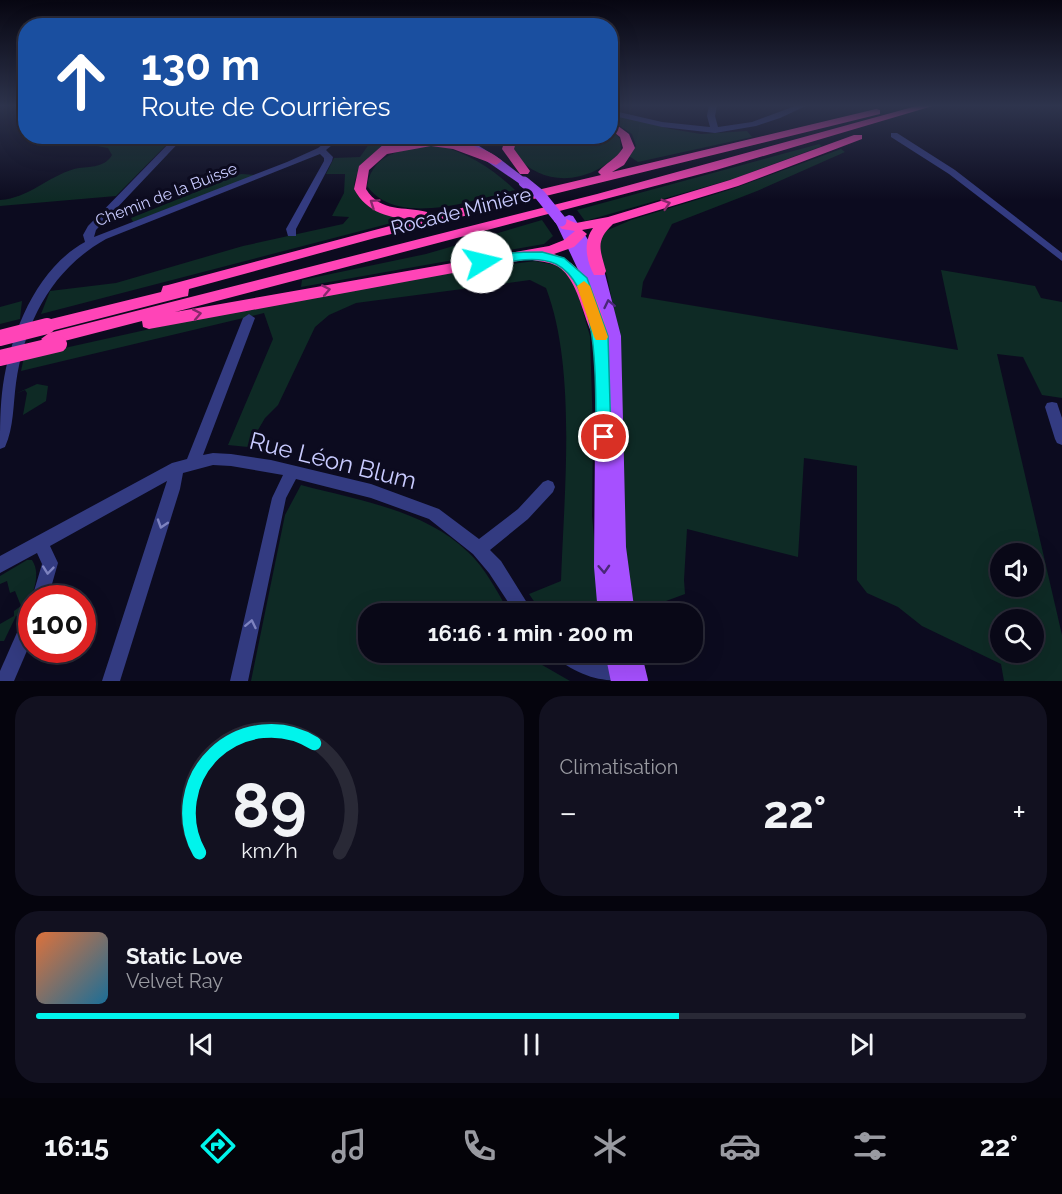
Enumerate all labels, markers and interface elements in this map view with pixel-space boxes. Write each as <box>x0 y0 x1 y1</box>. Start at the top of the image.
text: 130 m <box>141 41 260 90</box>
icon: ahead <box>42 42 120 120</box>
text: Route de Courrières <box>141 91 391 122</box>
street label: Chemin de la Buisse <box>93 159 240 230</box>
street label: Rocade Minière <box>388 182 534 240</box>
one-way arrow <box>660 199 671 211</box>
one-way arrow <box>369 200 380 211</box>
position arrow <box>450 230 514 294</box>
one-way arrow <box>321 284 331 297</box>
one-way arrow <box>603 299 616 309</box>
one-way arrow <box>192 308 202 321</box>
pin <box>578 411 629 462</box>
icon: arrive <box>587 420 620 453</box>
street label: Rue Léon Blum <box>247 426 420 495</box>
one-way arrow <box>156 518 169 529</box>
map controls <box>990 543 1044 663</box>
button: sound <box>990 543 1044 597</box>
one-way arrow <box>598 564 611 573</box>
one-way arrow <box>42 566 55 575</box>
speed limit sign: 100 <box>18 585 96 663</box>
button: search <box>990 609 1044 663</box>
one-way arrow <box>244 619 257 629</box>
text: 16:16 · 1 min · 200 m <box>428 620 633 646</box>
text: Climatisation <box>560 755 678 779</box>
text: 89 <box>232 768 306 842</box>
text: 22° <box>763 786 826 839</box>
text: − <box>560 793 577 832</box>
text: + <box>1012 793 1026 832</box>
text: km/h <box>241 838 298 863</box>
text: Static Love <box>126 943 243 969</box>
text: Velvet Ray <box>126 969 223 993</box>
icon: previous <box>185 1028 218 1061</box>
icon: pause <box>515 1028 548 1061</box>
icon: next <box>845 1028 878 1061</box>
icon: directions <box>197 1125 239 1167</box>
icon: music <box>328 1125 370 1167</box>
icon: phone <box>458 1125 500 1167</box>
icon: climate <box>589 1125 631 1167</box>
icon: car <box>719 1125 761 1167</box>
icon: filters <box>849 1125 891 1167</box>
text: 16:15 <box>44 1131 109 1162</box>
text: 22° <box>980 1131 1018 1162</box>

